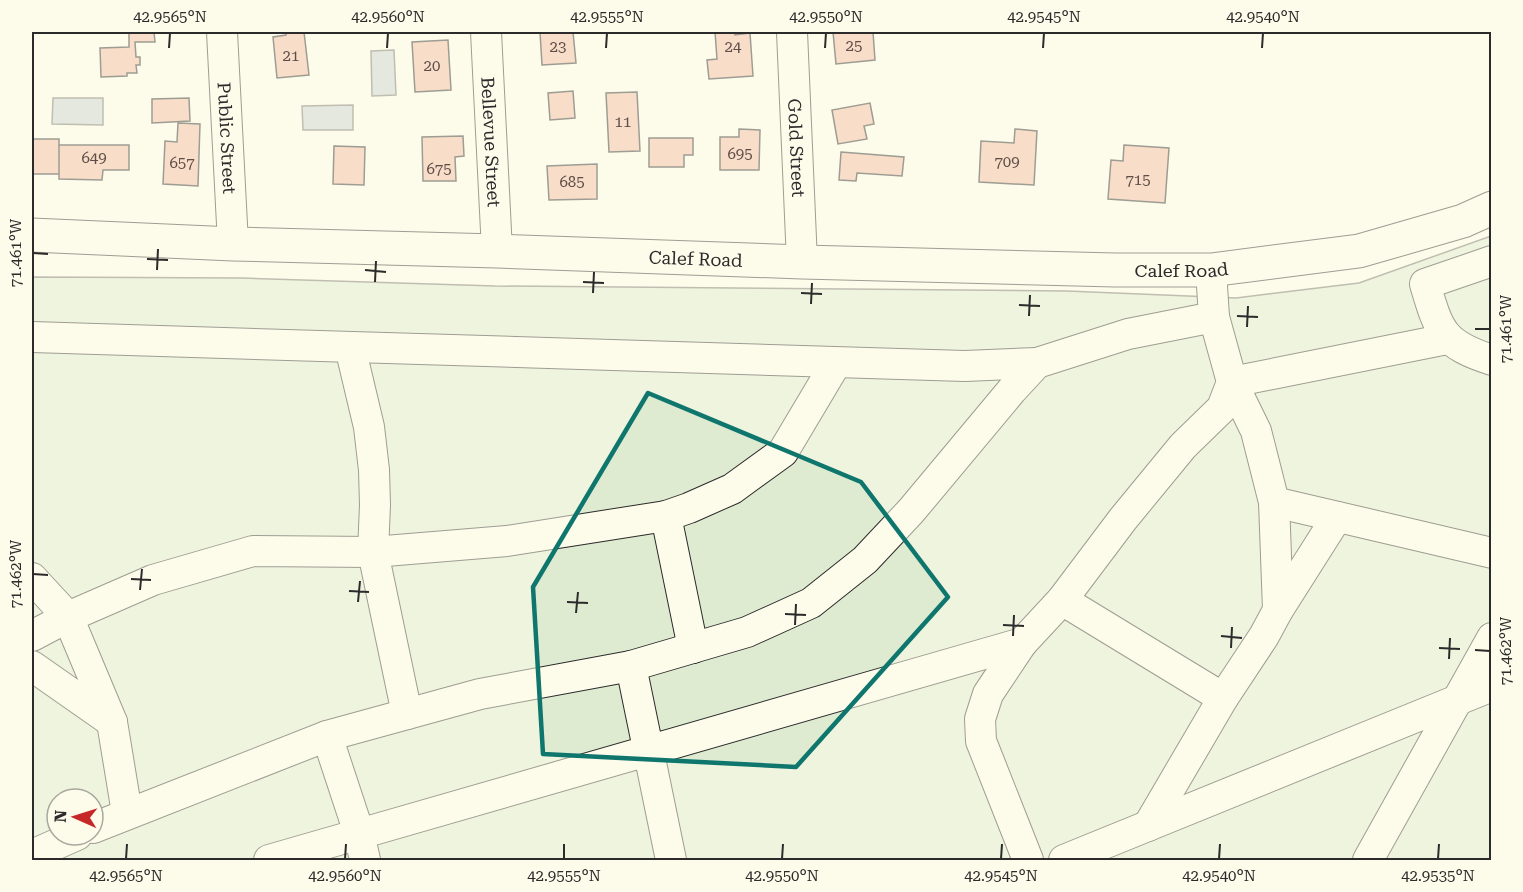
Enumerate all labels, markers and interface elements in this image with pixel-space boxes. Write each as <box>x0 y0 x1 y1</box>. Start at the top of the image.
text: 42.9565°N <box>133 8 207 26</box>
text: 42.9560°N <box>351 8 425 26</box>
text: 42.9555°N <box>570 8 644 26</box>
text: 42.9550°N <box>789 8 863 26</box>
text: 42.9545°N <box>1007 8 1081 26</box>
text: 42.9540°N <box>1226 8 1300 26</box>
house number: 25 <box>846 37 862 55</box>
house number: 23 <box>550 38 566 56</box>
house number: 24 <box>725 38 742 56</box>
house number: 21 <box>283 47 299 65</box>
house number: 20 <box>424 57 440 75</box>
street label: Bellevue Street <box>478 76 505 208</box>
street label: Public Street <box>214 81 241 195</box>
street label: Gold Street <box>784 98 810 198</box>
house number: 11 <box>615 113 631 131</box>
house number: 695 <box>727 145 753 163</box>
house number: 649 <box>81 149 107 167</box>
house number: 709 <box>994 153 1020 171</box>
house number: 657 <box>169 154 195 172</box>
house number: 675 <box>426 160 452 178</box>
house number: 715 <box>1125 171 1151 189</box>
house number: 685 <box>559 173 585 191</box>
text: 71.461°W <box>7 218 25 287</box>
street label: Calef Road <box>648 246 743 270</box>
street label: Calef Road <box>1135 257 1230 281</box>
text: 71.461°W <box>1497 294 1515 363</box>
text: 71.462°W <box>7 539 25 608</box>
text: 71.462°W <box>1497 616 1515 685</box>
north arrow <box>45 787 105 847</box>
text: N <box>51 810 70 823</box>
text: 42.9565°N <box>89 867 163 885</box>
text: 42.9560°N <box>308 867 382 885</box>
text: 42.9555°N <box>527 867 601 885</box>
text: 42.9550°N <box>745 867 819 885</box>
text: 42.9545°N <box>964 867 1038 885</box>
text: 42.9540°N <box>1182 867 1256 885</box>
text: 42.9535°N <box>1401 867 1475 885</box>

